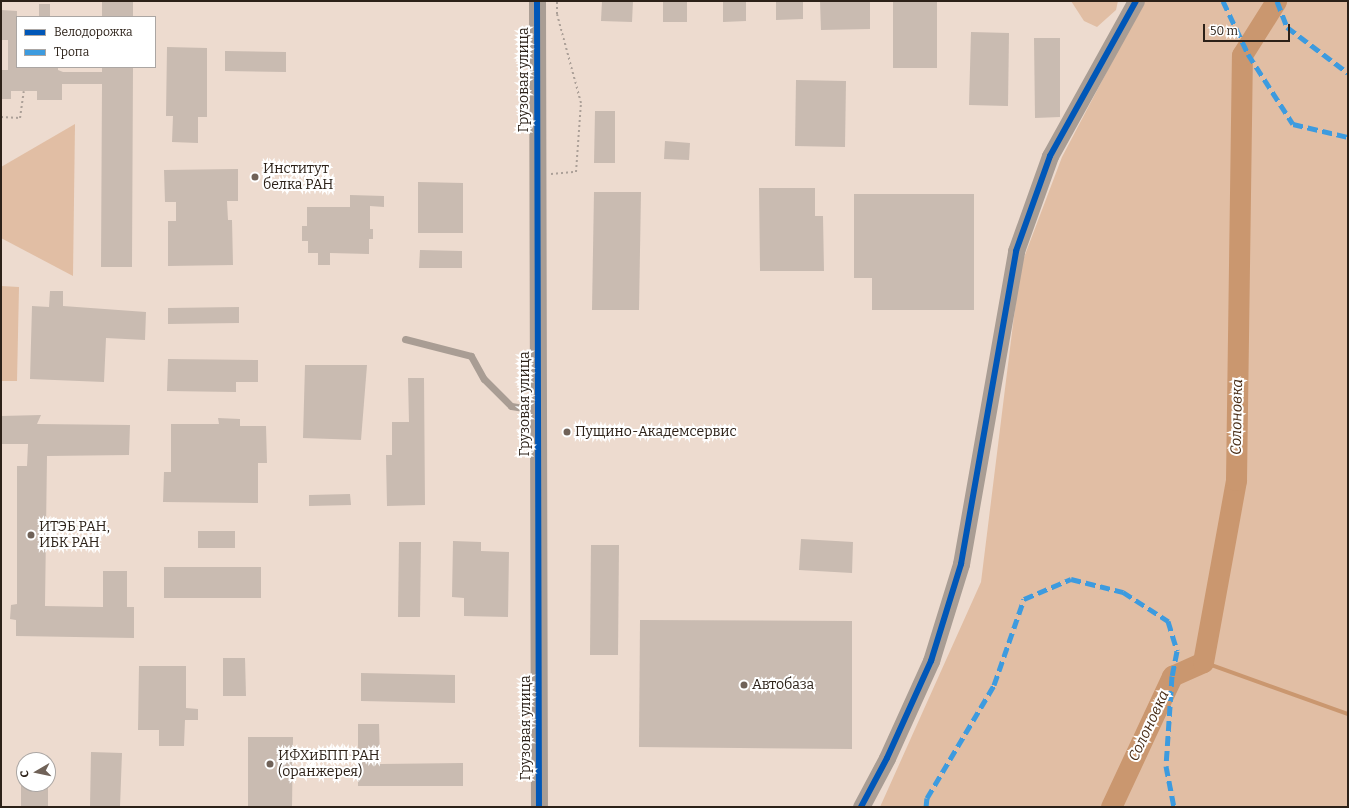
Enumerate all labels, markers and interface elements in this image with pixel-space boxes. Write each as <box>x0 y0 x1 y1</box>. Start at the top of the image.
legend <box>16 16 156 68</box>
scale bar <box>1205 16 1292 42</box>
text: 50 m <box>1210 24 1238 38</box>
text: Велодорожка <box>54 25 133 39</box>
street label: Грузовая улица <box>516 27 532 133</box>
text: Тропа <box>54 45 89 59</box>
place label: Институт белка РАН <box>263 161 333 194</box>
marker: Институт белка РАН <box>250 172 260 182</box>
street label: Грузовая улица <box>517 351 533 457</box>
water label: Солоновка <box>1227 379 1247 455</box>
place label: Пущино-Академсервис <box>575 424 737 440</box>
marker: Пущино-Академсервис <box>562 427 572 437</box>
place label: ИТЭБ РАН, ИБК РАН <box>39 519 110 552</box>
marker: ИТЭБ РАН, ИБК РАН <box>26 530 36 540</box>
street label: Грузовая улица <box>518 675 534 781</box>
place label: Автобаза <box>752 677 814 693</box>
marker: Автобаза <box>739 680 749 690</box>
water label: Солоновка <box>1125 688 1173 764</box>
place label: ИФХиБПП РАН (оранжерея) <box>278 748 380 780</box>
north arrow <box>16 752 56 792</box>
marker: ИФХиБПП РАН (оранжерея) <box>265 759 275 769</box>
text: С <box>18 769 32 778</box>

